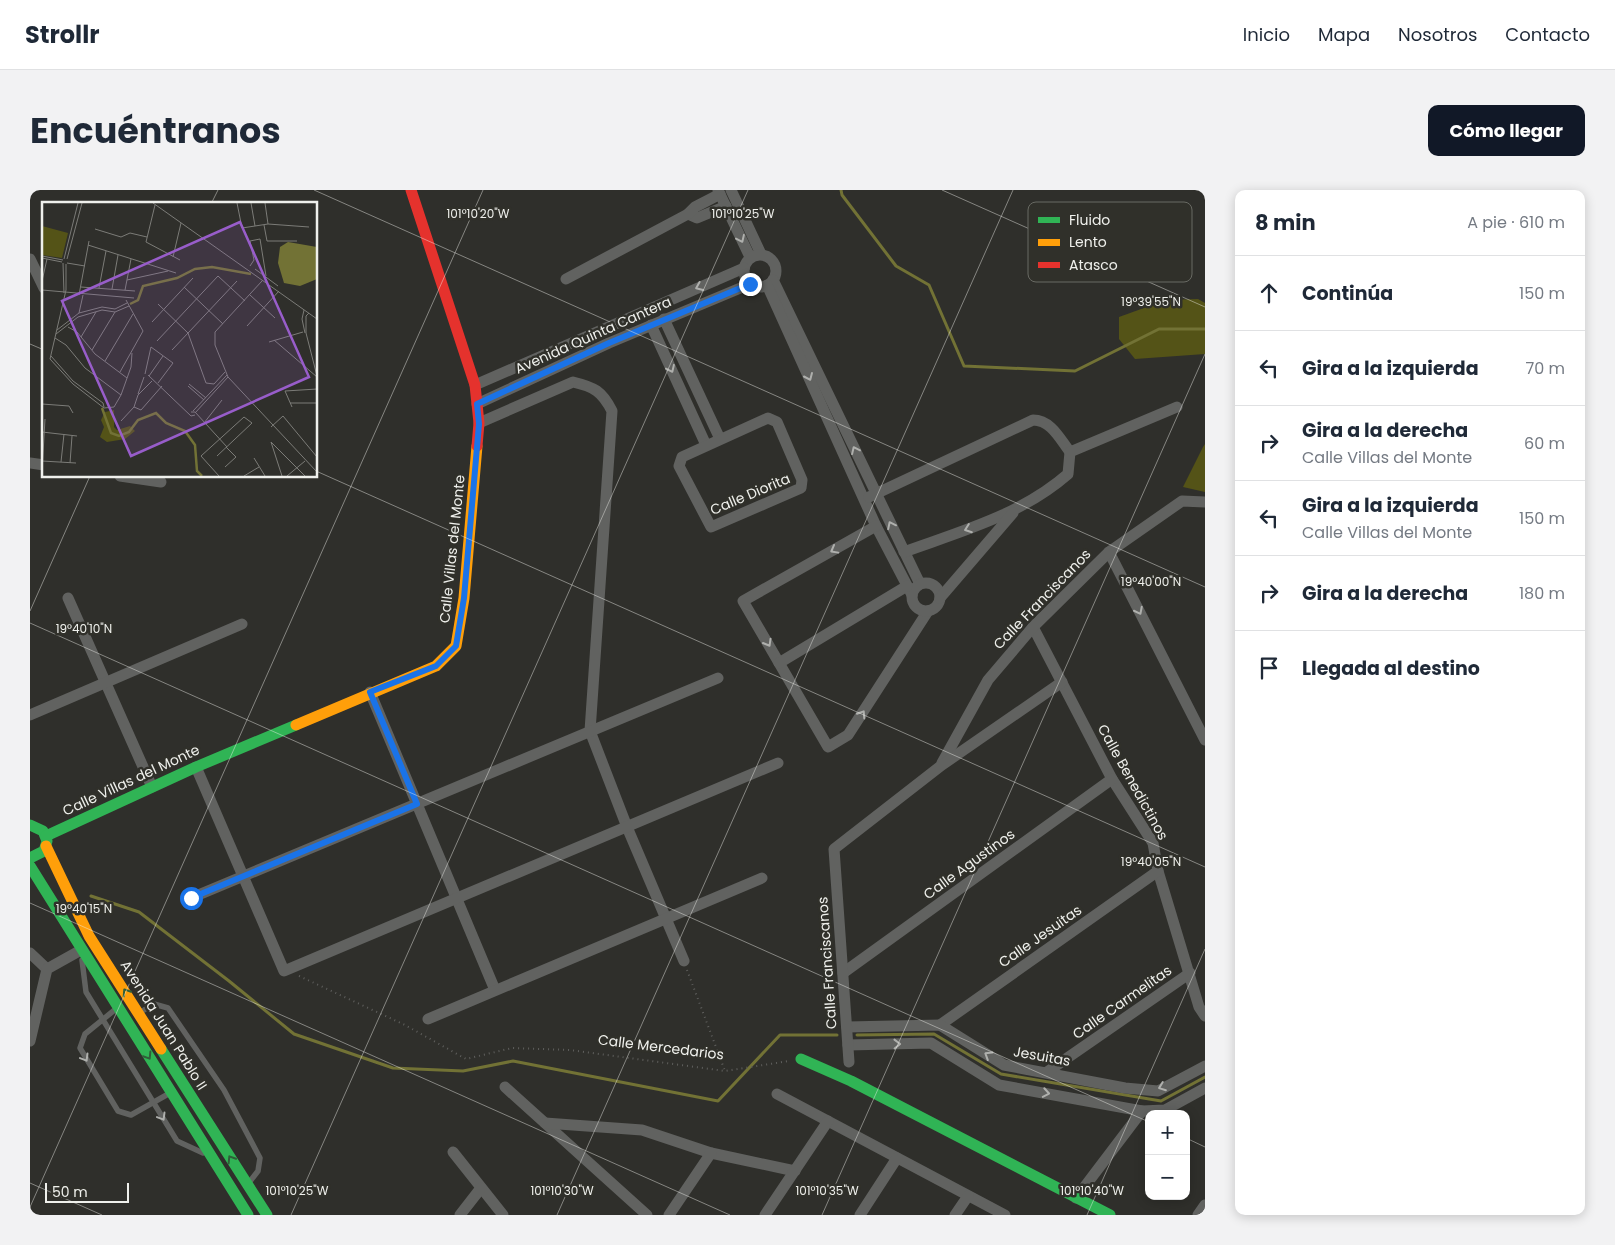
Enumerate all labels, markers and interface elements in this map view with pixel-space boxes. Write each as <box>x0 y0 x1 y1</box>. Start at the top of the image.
text: Strollr <box>25 18 100 51</box>
text: Inicio <box>1243 22 1290 47</box>
text: Mapa <box>1318 22 1370 47</box>
text: Nosotros <box>1398 22 1477 47</box>
text: Contacto <box>1505 22 1590 47</box>
button: Cómo llegar <box>1428 105 1585 156</box>
text: Encuéntranos <box>30 106 281 155</box>
inset map <box>42 202 318 478</box>
legend <box>1028 202 1192 282</box>
text: 101°10'20"W <box>446 205 510 222</box>
text: 101°10'25"W <box>711 205 775 222</box>
text: 8 min <box>1255 208 1316 237</box>
text: Fluido <box>1069 210 1110 230</box>
text: A pie · 610 m <box>1467 211 1565 234</box>
text: Lento <box>1069 232 1107 252</box>
one-way arrow <box>735 234 745 243</box>
text: Atasco <box>1069 255 1118 275</box>
route end <box>739 273 762 296</box>
icon: ahead <box>1255 279 1283 307</box>
text: Continúa <box>1302 280 1393 307</box>
one-way arrow <box>695 281 704 291</box>
text: 150 m <box>1519 282 1565 305</box>
street label: Avenida Quinta Cantera <box>512 291 674 379</box>
text: 19°39'55"N <box>1121 293 1181 310</box>
icon: left <box>1255 354 1283 382</box>
text: Gira a la izquierda <box>1302 355 1479 382</box>
text: 70 m <box>1525 357 1565 380</box>
one-way arrow <box>665 364 676 373</box>
one-way arrow <box>803 372 813 381</box>
text: Gira a la derecha <box>1302 417 1468 444</box>
icon: right <box>1255 429 1283 457</box>
text: 60 m <box>1524 432 1565 455</box>
text: Calle Villas del Monte <box>1302 446 1472 469</box>
one-way arrow <box>851 447 861 456</box>
street label: Calle Diorita <box>707 468 793 520</box>
street label: Calle Villas del Monte <box>434 474 470 624</box>
text: Gira a la izquierda <box>1302 492 1479 519</box>
icon: left <box>1255 504 1283 532</box>
text: 150 m <box>1519 507 1565 530</box>
one-way arrow <box>887 521 897 530</box>
text: Calle Villas del Monte <box>1302 521 1472 544</box>
one-way arrow <box>964 523 973 533</box>
one-way arrow <box>830 543 839 553</box>
street label: Calle Franciscanos <box>989 544 1095 654</box>
text: 19°40'00"N <box>1121 573 1181 590</box>
icon: right <box>1255 579 1283 607</box>
text: Gira a la derecha <box>1302 580 1468 607</box>
text: 180 m <box>1519 582 1565 605</box>
one-way arrow <box>1133 606 1143 615</box>
text: 19°40'10"N <box>56 620 112 637</box>
one-way arrow <box>761 637 771 646</box>
icon: arrive <box>1255 654 1283 682</box>
text: Llegada al destino <box>1302 655 1480 682</box>
one-way arrow <box>856 710 865 719</box>
street label: Calle Benedictinos <box>1093 720 1173 844</box>
street label: Calle Villas del Monte <box>59 739 203 821</box>
street label: Calle Agustinos <box>919 824 1019 904</box>
text: 19°40'05"N <box>1121 853 1181 870</box>
route start <box>180 887 203 910</box>
street label: Calle Franciscanos <box>812 896 842 1030</box>
text: 19°40'15"N <box>56 900 112 917</box>
street label: Calle Jesuitas <box>994 900 1086 972</box>
street label: Avenida Juan Pablo II <box>116 956 212 1094</box>
street label: Calle Carmelitas <box>1068 960 1176 1044</box>
one-way arrow <box>123 988 132 998</box>
street label: Calle Mercedarios <box>597 1029 725 1065</box>
one-way arrow <box>893 1038 901 1049</box>
street label: Jesuitas <box>1012 1041 1072 1071</box>
one-way arrow <box>141 1051 151 1060</box>
one-way arrow <box>984 1051 993 1061</box>
one-way arrow <box>79 1052 89 1061</box>
one-way arrow <box>1158 1081 1166 1091</box>
one-way arrow <box>1042 1088 1051 1098</box>
map controls <box>1145 1110 1190 1200</box>
button: + <box>1145 1110 1190 1155</box>
one-way arrow <box>156 1112 166 1121</box>
one-way arrow <box>228 1155 237 1165</box>
button: − <box>1145 1155 1190 1200</box>
scale bar <box>45 1180 129 1203</box>
text: 50 m <box>52 1182 88 1202</box>
text: 101°10'25"W <box>265 1182 329 1199</box>
text: 101°10'30"W <box>530 1182 594 1199</box>
text: 101°10'35"W <box>795 1182 859 1199</box>
text: 101°10'40"W <box>1060 1182 1124 1199</box>

